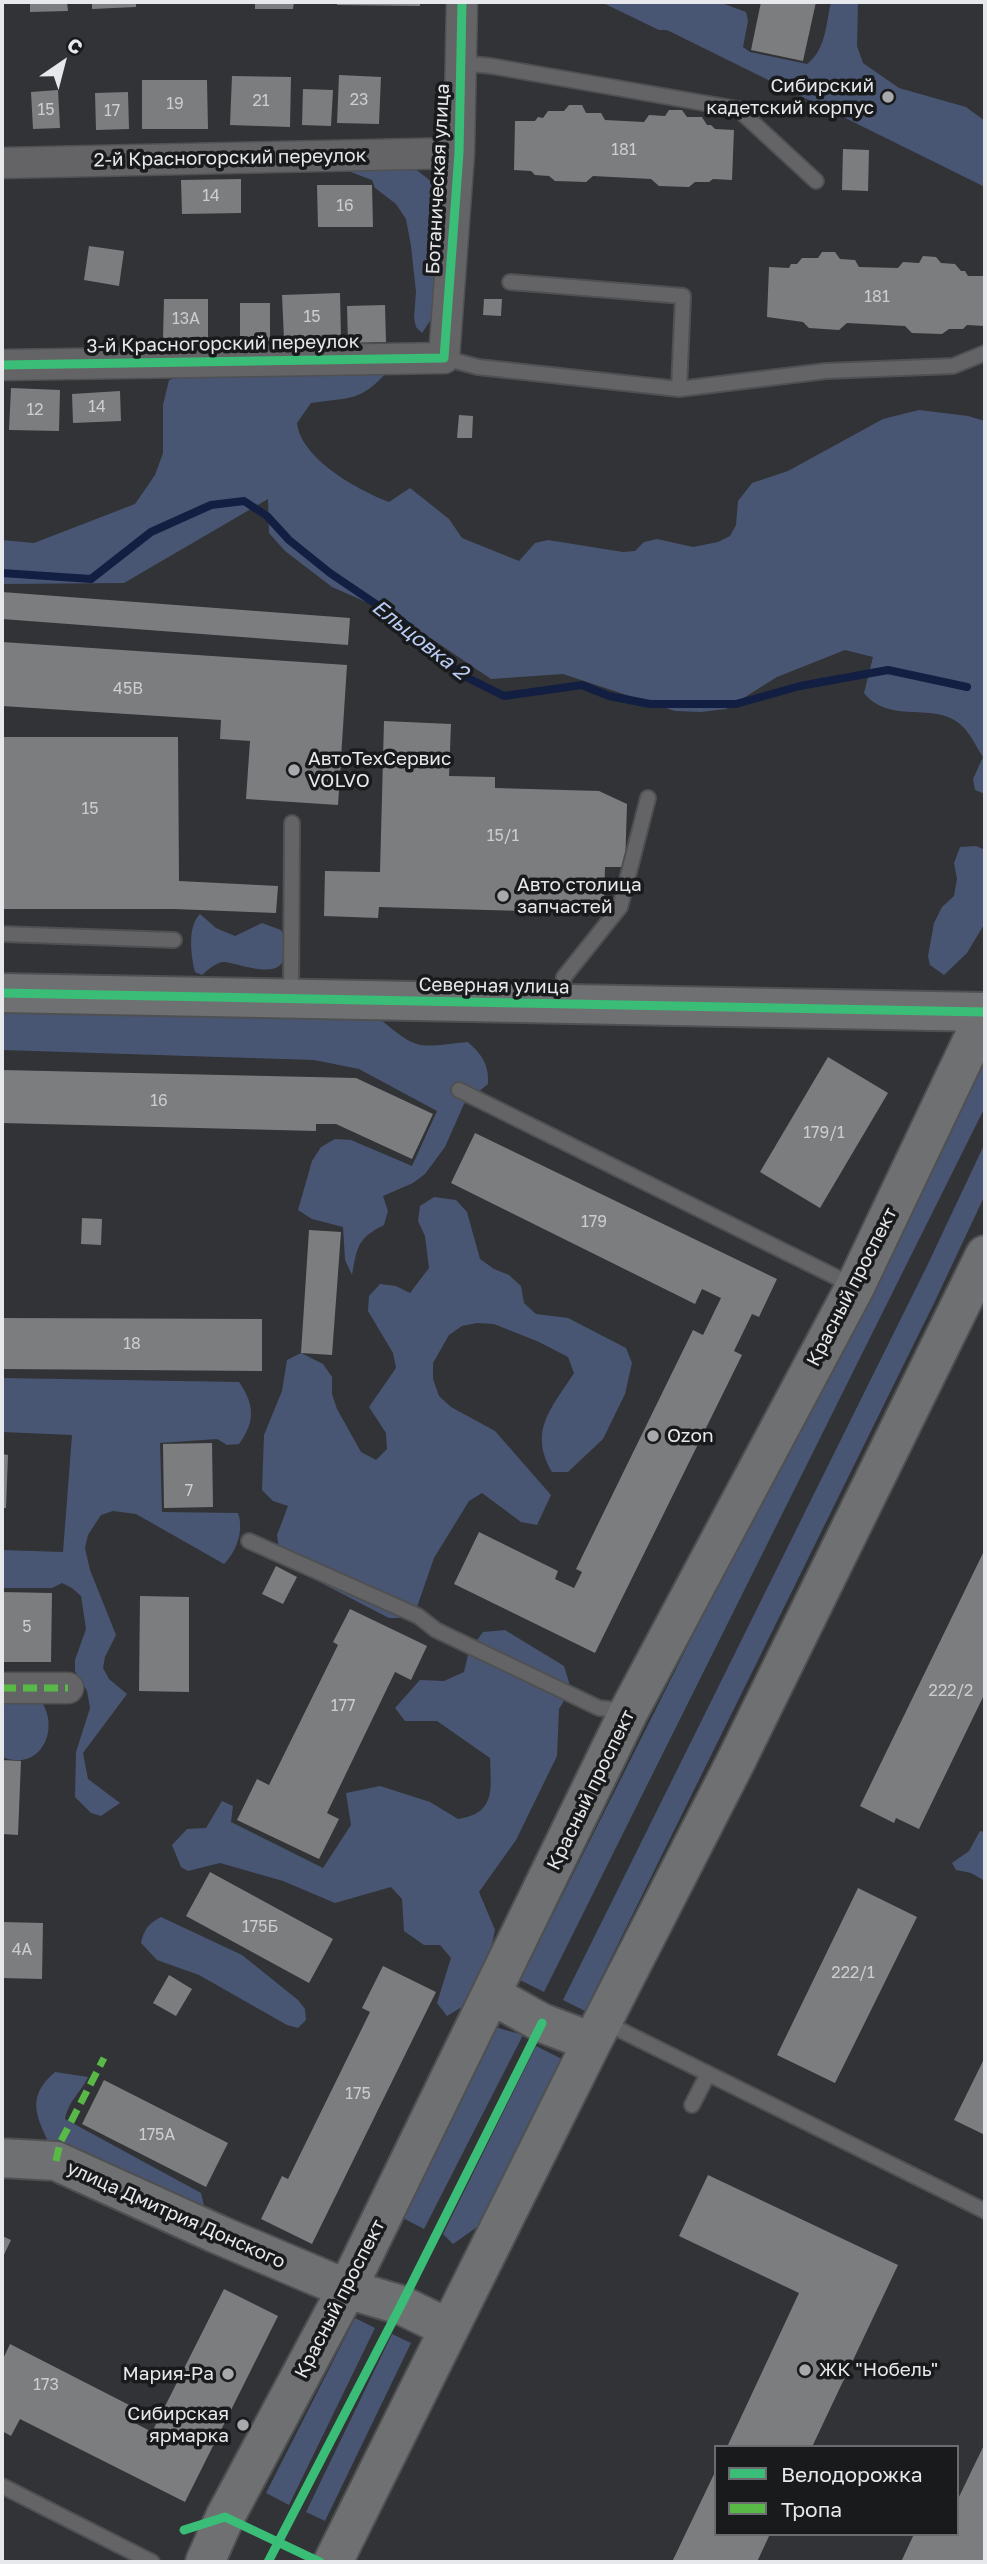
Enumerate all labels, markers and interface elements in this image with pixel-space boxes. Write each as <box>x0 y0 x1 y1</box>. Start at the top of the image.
north arrow <box>28 28 98 98</box>
text: С <box>63 32 87 59</box>
place label: Сибирский кадетский корпус <box>706 75 874 119</box>
street label: Ботаническая улица <box>422 83 454 275</box>
marker: Сибирский кадетский корпус <box>880 89 896 105</box>
house number: 23 <box>350 90 368 110</box>
house number: 21 <box>252 91 270 111</box>
house number: 19 <box>166 94 184 114</box>
house number: 15 <box>37 100 55 120</box>
house number: 17 <box>104 101 120 121</box>
house number: 181 <box>611 140 637 160</box>
street label: 2-й Красногорский переулок <box>93 144 367 172</box>
house number: 14 <box>202 186 220 206</box>
house number: 16 <box>336 196 354 216</box>
house number: 181 <box>864 287 890 307</box>
house number: 15 <box>303 307 321 327</box>
house number: 13А <box>172 309 200 329</box>
street label: 3-й Красногорский переулок <box>86 330 360 358</box>
house number: 14 <box>88 397 106 417</box>
house number: 12 <box>26 400 44 420</box>
water label: Ельцовка 2 <box>367 595 473 685</box>
house number: 45В <box>113 679 143 699</box>
place label: АвтоТехСервис VOLVO <box>308 748 451 792</box>
marker: АвтоТехСервис VOLVO <box>286 762 302 778</box>
house number: 15 <box>81 799 99 819</box>
house number: 15/1 <box>487 826 519 846</box>
place label: Авто столица запчастей <box>517 874 642 918</box>
marker: Авто столица запчастей <box>495 888 511 904</box>
street label: Северная улица <box>418 973 570 999</box>
house number: 16 <box>150 1091 168 1111</box>
house number: 179/1 <box>803 1123 845 1143</box>
street label: Красный проспект <box>802 1204 902 1370</box>
house number: 179 <box>581 1212 607 1232</box>
house number: 18 <box>123 1334 141 1354</box>
place label: Ozon <box>667 1425 714 1447</box>
marker: Ozon <box>645 1428 661 1444</box>
house number: 7 <box>185 1481 193 1501</box>
house number: 5 <box>22 1617 32 1637</box>
house number: 222/2 <box>929 1681 973 1701</box>
house number: 177 <box>331 1696 355 1716</box>
street label: Красный проспект <box>542 1706 640 1874</box>
house number: 175Б <box>242 1917 278 1937</box>
house number: 4А <box>12 1940 32 1960</box>
house number: 222/1 <box>831 1963 875 1983</box>
house number: 175 <box>345 2084 371 2104</box>
house number: 175А <box>139 2125 175 2145</box>
street label: улица Дмитрия Донского <box>63 2156 289 2274</box>
street label: Красный проспект <box>290 2216 390 2382</box>
place label: ЖК "Нобель" <box>819 2359 938 2381</box>
marker: ЖК "Нобель" <box>797 2362 813 2378</box>
place label: Мария-Ра <box>122 2363 214 2385</box>
marker: Мария-Ра <box>220 2366 236 2382</box>
house number: 173 <box>33 2375 59 2395</box>
place label: Сибирская ярмарка <box>127 2403 229 2447</box>
marker: Сибирская ярмарка <box>235 2417 251 2433</box>
legend <box>714 2445 959 2536</box>
text: Велодорожка <box>781 2461 923 2487</box>
text: Тропа <box>781 2496 842 2522</box>

